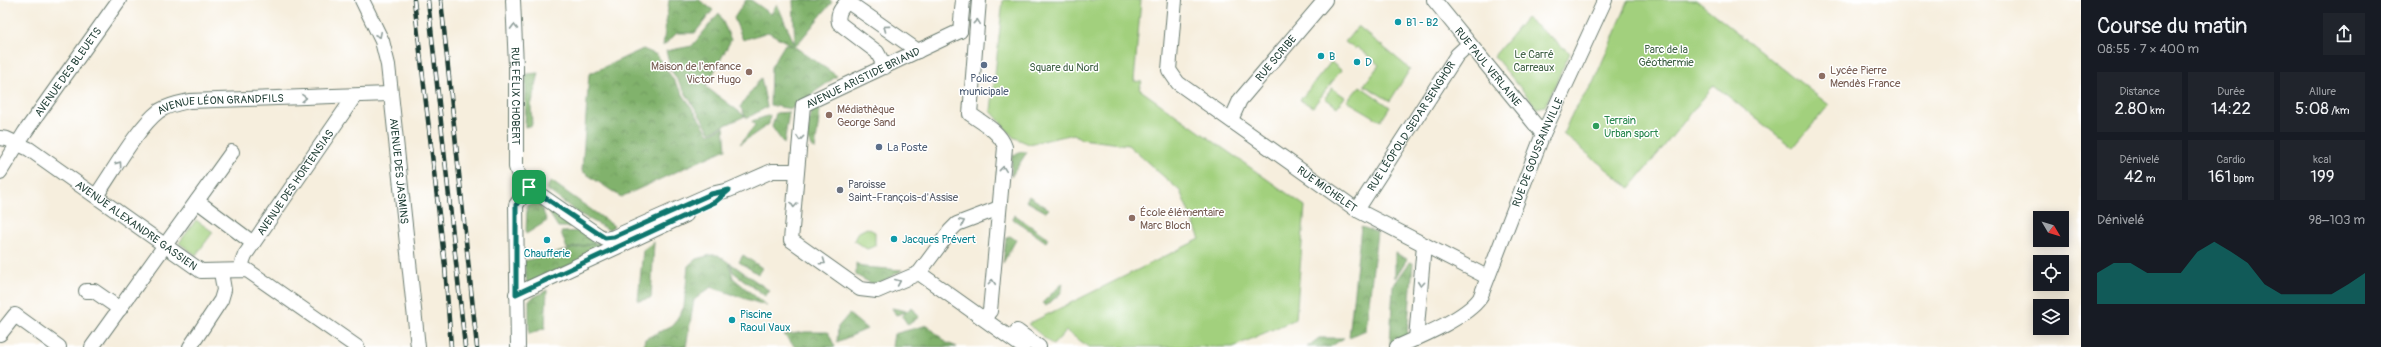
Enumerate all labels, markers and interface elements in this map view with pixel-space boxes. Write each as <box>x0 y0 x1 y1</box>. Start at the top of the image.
text: Course du matin <box>2097 12 2248 40</box>
button: share <box>2323 13 2365 55</box>
place label: B1 - B2 <box>1406 16 1438 29</box>
marker: B1 - B2 <box>1393 17 1403 27</box>
one-way arrow <box>972 19 981 25</box>
one-way arrow <box>510 24 518 30</box>
street label: AVENUE DES BLEUETS <box>32 25 104 119</box>
one-way arrow <box>883 25 890 33</box>
street label: RUE PAUL VERLAINE <box>1452 25 1524 109</box>
one-way arrow <box>374 31 382 38</box>
street label: RUE SCRIBE <box>1252 32 1299 84</box>
text: 08:55 · 7 × 400 m <box>2097 41 2199 57</box>
park label: Parc de la Géothermie <box>1638 43 1694 69</box>
street label: AVENUE ARISTIDE BRIAND <box>804 45 922 111</box>
street label: RUE FÉLIX CHOBERT <box>509 47 523 145</box>
park label: Le Carré Carreaux <box>1514 48 1554 74</box>
place label: B <box>1329 50 1335 63</box>
marker: B <box>1316 51 1326 61</box>
place label: D <box>1365 56 1372 69</box>
marker: D <box>1352 57 1362 67</box>
street label: RUE LÉOPOLD SEDAR SENGHOR <box>1365 59 1458 193</box>
place label: Maison de l'enfance Victor Hugo <box>651 60 742 86</box>
marker: Police municipale <box>979 60 989 70</box>
park label: Square du Nord <box>1029 61 1099 74</box>
place label: Lycée Pierre Mendès France <box>1830 64 1901 90</box>
marker: Maison de l'enfance Victor Hugo <box>744 67 754 77</box>
marker: Lycée Pierre Mendès France <box>1817 71 1827 81</box>
place label: Police municipale <box>959 72 1009 98</box>
text: Distance <box>2120 85 2160 98</box>
text: Durée <box>2217 85 2245 98</box>
text: Allure <box>2309 85 2336 98</box>
street label: AVENUE LÉON GRANDFILS <box>155 91 284 117</box>
one-way arrow <box>301 94 307 102</box>
street label: RUE DE GOUSSAINVILLE <box>1509 95 1566 209</box>
text: 2.80 <box>2115 98 2148 119</box>
text: 14:22 <box>2211 98 2251 119</box>
text: 5:08 <box>2295 98 2329 119</box>
place label: Médiathèque George Sand <box>837 103 896 129</box>
text: km <box>2148 104 2165 117</box>
text: /km <box>2329 104 2350 117</box>
marker: Médiathèque George Sand <box>824 110 834 120</box>
place label: Terrain Urban sport <box>1604 114 1659 140</box>
street label: AVENUE DES JASMINS <box>387 117 411 225</box>
marker: Terrain Urban sport <box>1591 121 1601 131</box>
street label: AVENUE DES HORTENSIAS <box>254 127 336 238</box>
one-way arrow <box>796 135 805 141</box>
place label: La Poste <box>887 141 928 154</box>
marker: La Poste <box>874 142 884 152</box>
text: Dénivelé <box>2120 153 2160 166</box>
text: Cardio <box>2217 153 2245 166</box>
text: kcal <box>2313 153 2331 166</box>
one-way arrow <box>114 161 122 168</box>
street label: RUE MICHELET <box>1295 163 1360 215</box>
one-way arrow <box>998 166 1007 172</box>
text: 42 <box>2124 166 2143 187</box>
text: 161 <box>2208 166 2231 187</box>
text: 199 <box>2310 166 2334 187</box>
pin <box>512 170 546 204</box>
text: m <box>2143 172 2155 185</box>
text: bpm <box>2231 172 2254 185</box>
icon: arrive <box>518 176 540 198</box>
street label: AVENUE ALEXANDRE GASSIEN <box>73 178 200 273</box>
place label: Paroisse Saint-François-d'Assise <box>848 178 959 204</box>
marker: Paroisse Saint-François-d'Assise <box>835 185 845 195</box>
one-way arrow <box>790 202 799 208</box>
place label: École élémentaire Marc Bloch <box>1140 206 1225 232</box>
north arrow <box>2033 211 2069 247</box>
map controls <box>2033 211 2069 335</box>
text: Dénivelé <box>2097 212 2144 228</box>
text: 98–103 m <box>2309 212 2365 228</box>
marker: École élémentaire Marc Bloch <box>1127 213 1137 223</box>
one-way arrow <box>958 219 966 227</box>
place label: Jacques Prévert <box>902 233 976 246</box>
marker: Jacques Prévert <box>889 234 899 244</box>
marker: Chaufferie <box>542 235 552 245</box>
place label: Chaufferie <box>524 247 571 260</box>
button: locate <box>2033 255 2069 291</box>
one-way arrow <box>818 257 825 264</box>
one-way arrow <box>894 279 902 287</box>
one-way arrow <box>988 279 997 285</box>
one-way arrow <box>1416 281 1425 287</box>
button: layers <box>2033 299 2069 335</box>
place label: Piscine Raoul Vaux <box>740 308 790 334</box>
marker: Piscine Raoul Vaux <box>727 315 737 325</box>

